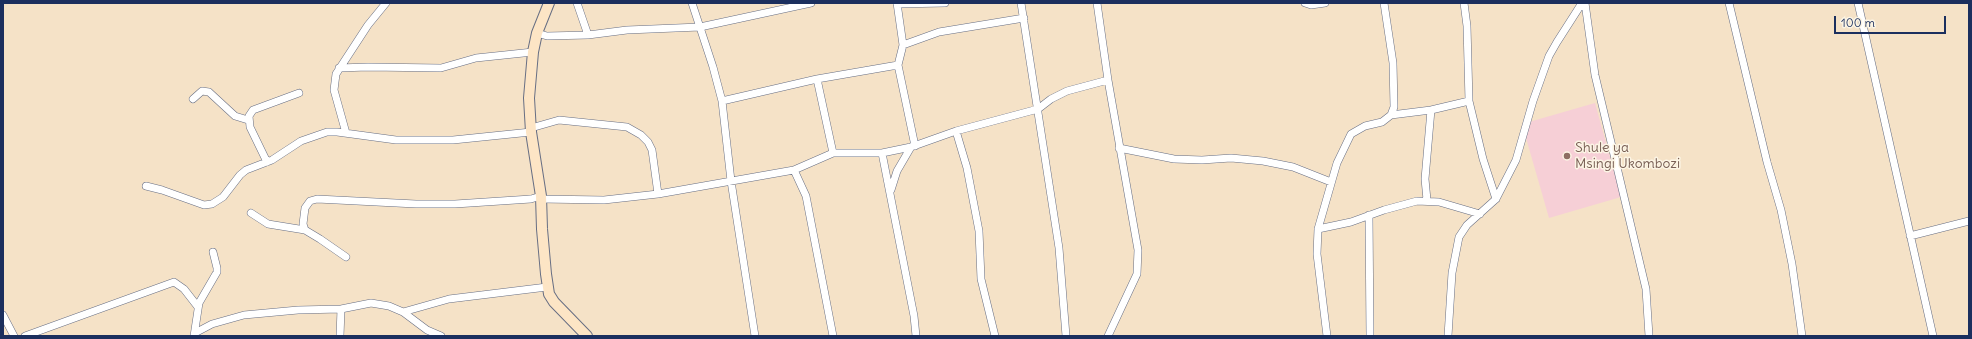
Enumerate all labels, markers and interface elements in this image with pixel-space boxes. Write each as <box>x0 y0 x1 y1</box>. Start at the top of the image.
scale bar <box>1836 8 1948 34</box>
text: 100 m <box>1841 15 1875 30</box>
place label: Shule ya Msingi Ukombozi <box>1575 140 1680 172</box>
marker: Shule ya Msingi Ukombozi <box>1562 151 1572 161</box>

